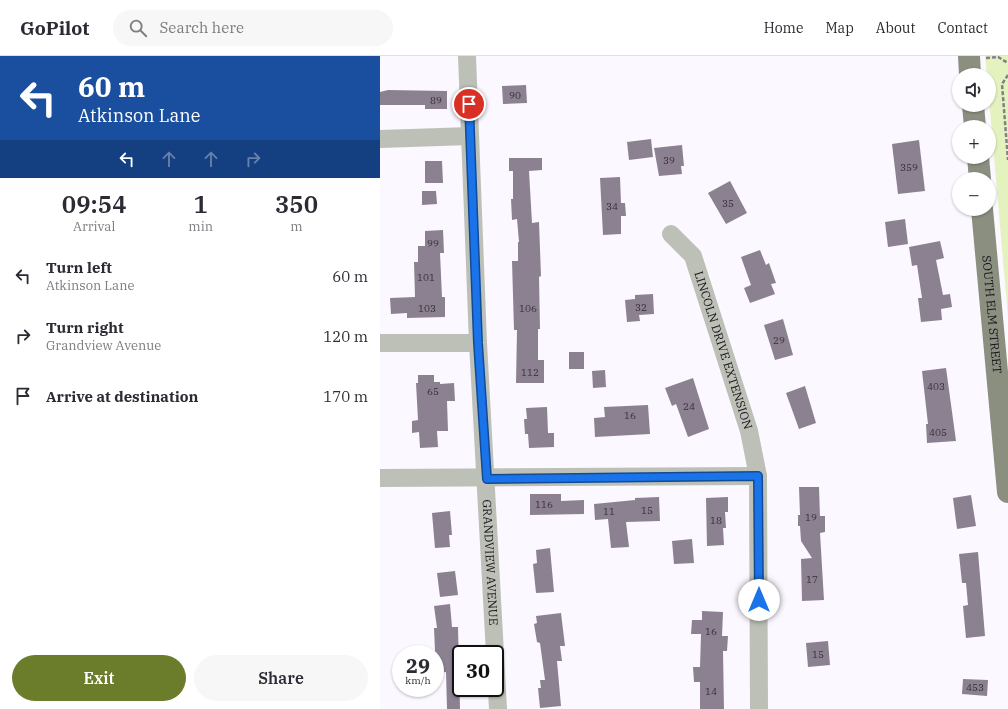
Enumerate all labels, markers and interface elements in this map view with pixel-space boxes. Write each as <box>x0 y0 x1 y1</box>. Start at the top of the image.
search box <box>113 10 393 46</box>
text: GoPilot <box>20 16 89 40</box>
icon: search <box>127 17 149 39</box>
text: Search here <box>159 18 244 37</box>
text: Home <box>764 19 803 37</box>
text: Map <box>825 19 854 37</box>
text: About <box>876 19 915 37</box>
text: Contact <box>937 19 988 37</box>
text: 60 m <box>78 68 145 105</box>
map controls <box>952 68 996 216</box>
button: sound <box>952 68 996 112</box>
icon: left <box>12 72 64 124</box>
pin <box>452 87 486 121</box>
house number: 90 <box>509 89 521 102</box>
icon: arrive <box>458 93 480 115</box>
house number: 89 <box>430 94 442 107</box>
text: Atkinson Lane <box>78 104 200 127</box>
button: + <box>952 120 996 164</box>
icon: left <box>116 148 138 170</box>
icon: ahead <box>158 148 180 170</box>
icon: ahead <box>200 148 222 170</box>
icon: right <box>242 148 264 170</box>
house number: 39 <box>663 154 675 167</box>
house number: 359 <box>900 161 918 174</box>
button: − <box>952 172 996 216</box>
text: 09:54 <box>62 188 127 220</box>
text: 1 <box>194 188 208 220</box>
text: 350 <box>275 188 318 220</box>
house number: 35 <box>722 197 734 210</box>
house number: 34 <box>606 200 618 213</box>
text: Arrival <box>73 218 115 235</box>
text: min <box>188 218 213 235</box>
text: m <box>290 218 303 235</box>
house number: 99 <box>427 237 439 250</box>
street label: SOUTH ELM STREET <box>979 255 1005 374</box>
text: Turn left <box>46 258 112 277</box>
icon: left <box>12 265 34 287</box>
text: 60 m <box>332 267 368 286</box>
street label: LINCOLN DRIVE EXTENSION <box>691 269 756 431</box>
house number: 101 <box>417 271 435 284</box>
text: Atkinson Lane <box>46 277 134 294</box>
house number: 32 <box>635 301 647 314</box>
house number: 103 <box>418 302 436 315</box>
house number: 106 <box>519 302 537 315</box>
text: Turn right <box>46 318 124 337</box>
icon: right <box>12 325 34 347</box>
text: 120 m <box>323 327 368 346</box>
house number: 29 <box>773 334 785 347</box>
text: Grandview Avenue <box>46 337 161 354</box>
house number: 112 <box>521 366 539 379</box>
house number: 403 <box>927 380 945 393</box>
icon: arrive <box>12 385 34 407</box>
house number: 65 <box>427 385 439 398</box>
text: Arrive at destination <box>46 387 198 406</box>
text: 170 m <box>323 387 368 406</box>
house number: 24 <box>683 400 695 413</box>
house number: 16 <box>624 409 636 422</box>
house number: 405 <box>929 426 947 439</box>
house number: 116 <box>535 498 553 511</box>
street label: GRANDVIEW AVENUE <box>480 499 501 626</box>
house number: 15 <box>641 504 653 517</box>
house number: 11 <box>603 505 615 518</box>
house number: 19 <box>805 511 817 524</box>
house number: 18 <box>710 514 722 527</box>
house number: 17 <box>806 573 818 586</box>
position arrow <box>738 579 780 621</box>
house number: 16 <box>705 625 717 638</box>
speed limit sign: 30 <box>452 645 504 697</box>
house number: 15 <box>812 648 824 661</box>
text: 29 <box>406 652 430 679</box>
button: Exit <box>12 655 186 701</box>
button: Share <box>194 655 368 701</box>
text: km/h <box>405 674 431 687</box>
house number: 453 <box>966 681 984 694</box>
house number: 14 <box>705 685 717 698</box>

